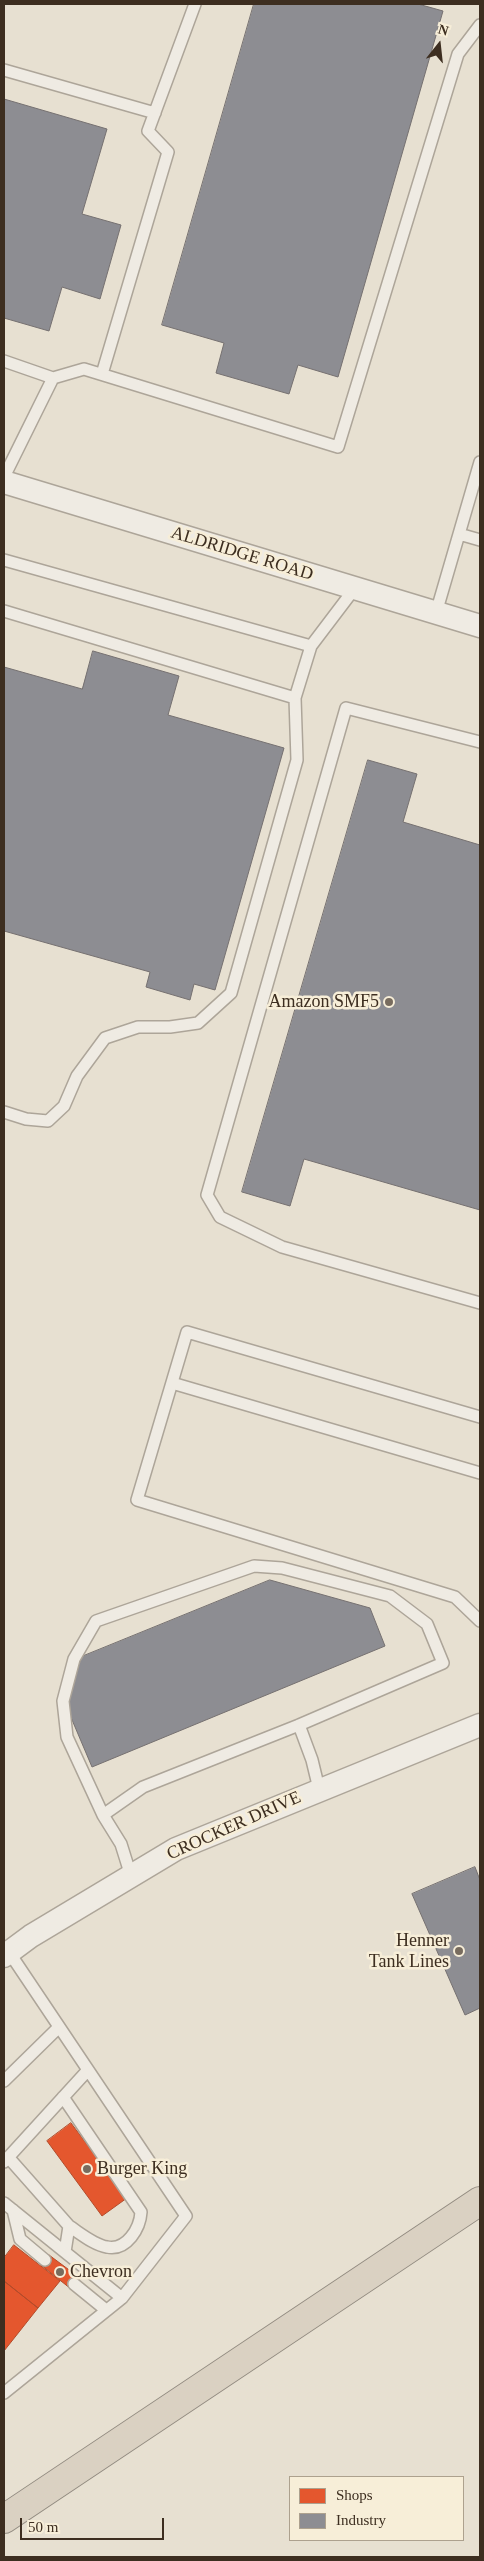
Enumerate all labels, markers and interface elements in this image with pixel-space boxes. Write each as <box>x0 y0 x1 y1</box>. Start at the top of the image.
north arrow <box>414 20 464 70</box>
text: N <box>436 21 450 39</box>
street label: ALDRIDGE ROAD <box>168 522 316 586</box>
place label: Amazon SMF5 <box>268 991 379 1013</box>
marker: Amazon SMF5 <box>383 996 395 1008</box>
street label: CROCKER DRIVE <box>164 1787 304 1865</box>
place label: Henner Tank Lines <box>369 1930 449 1972</box>
marker: Henner Tank Lines <box>453 1945 465 1957</box>
place label: Burger King <box>97 2158 187 2180</box>
marker: Burger King <box>81 2163 93 2175</box>
place label: Chevron <box>70 2261 132 2283</box>
marker: Chevron <box>54 2266 66 2278</box>
legend <box>289 2476 464 2541</box>
text: Shops <box>336 2487 373 2503</box>
scale bar <box>22 2508 166 2540</box>
text: Industry <box>336 2512 386 2528</box>
text: 50 m <box>28 2519 58 2535</box>

